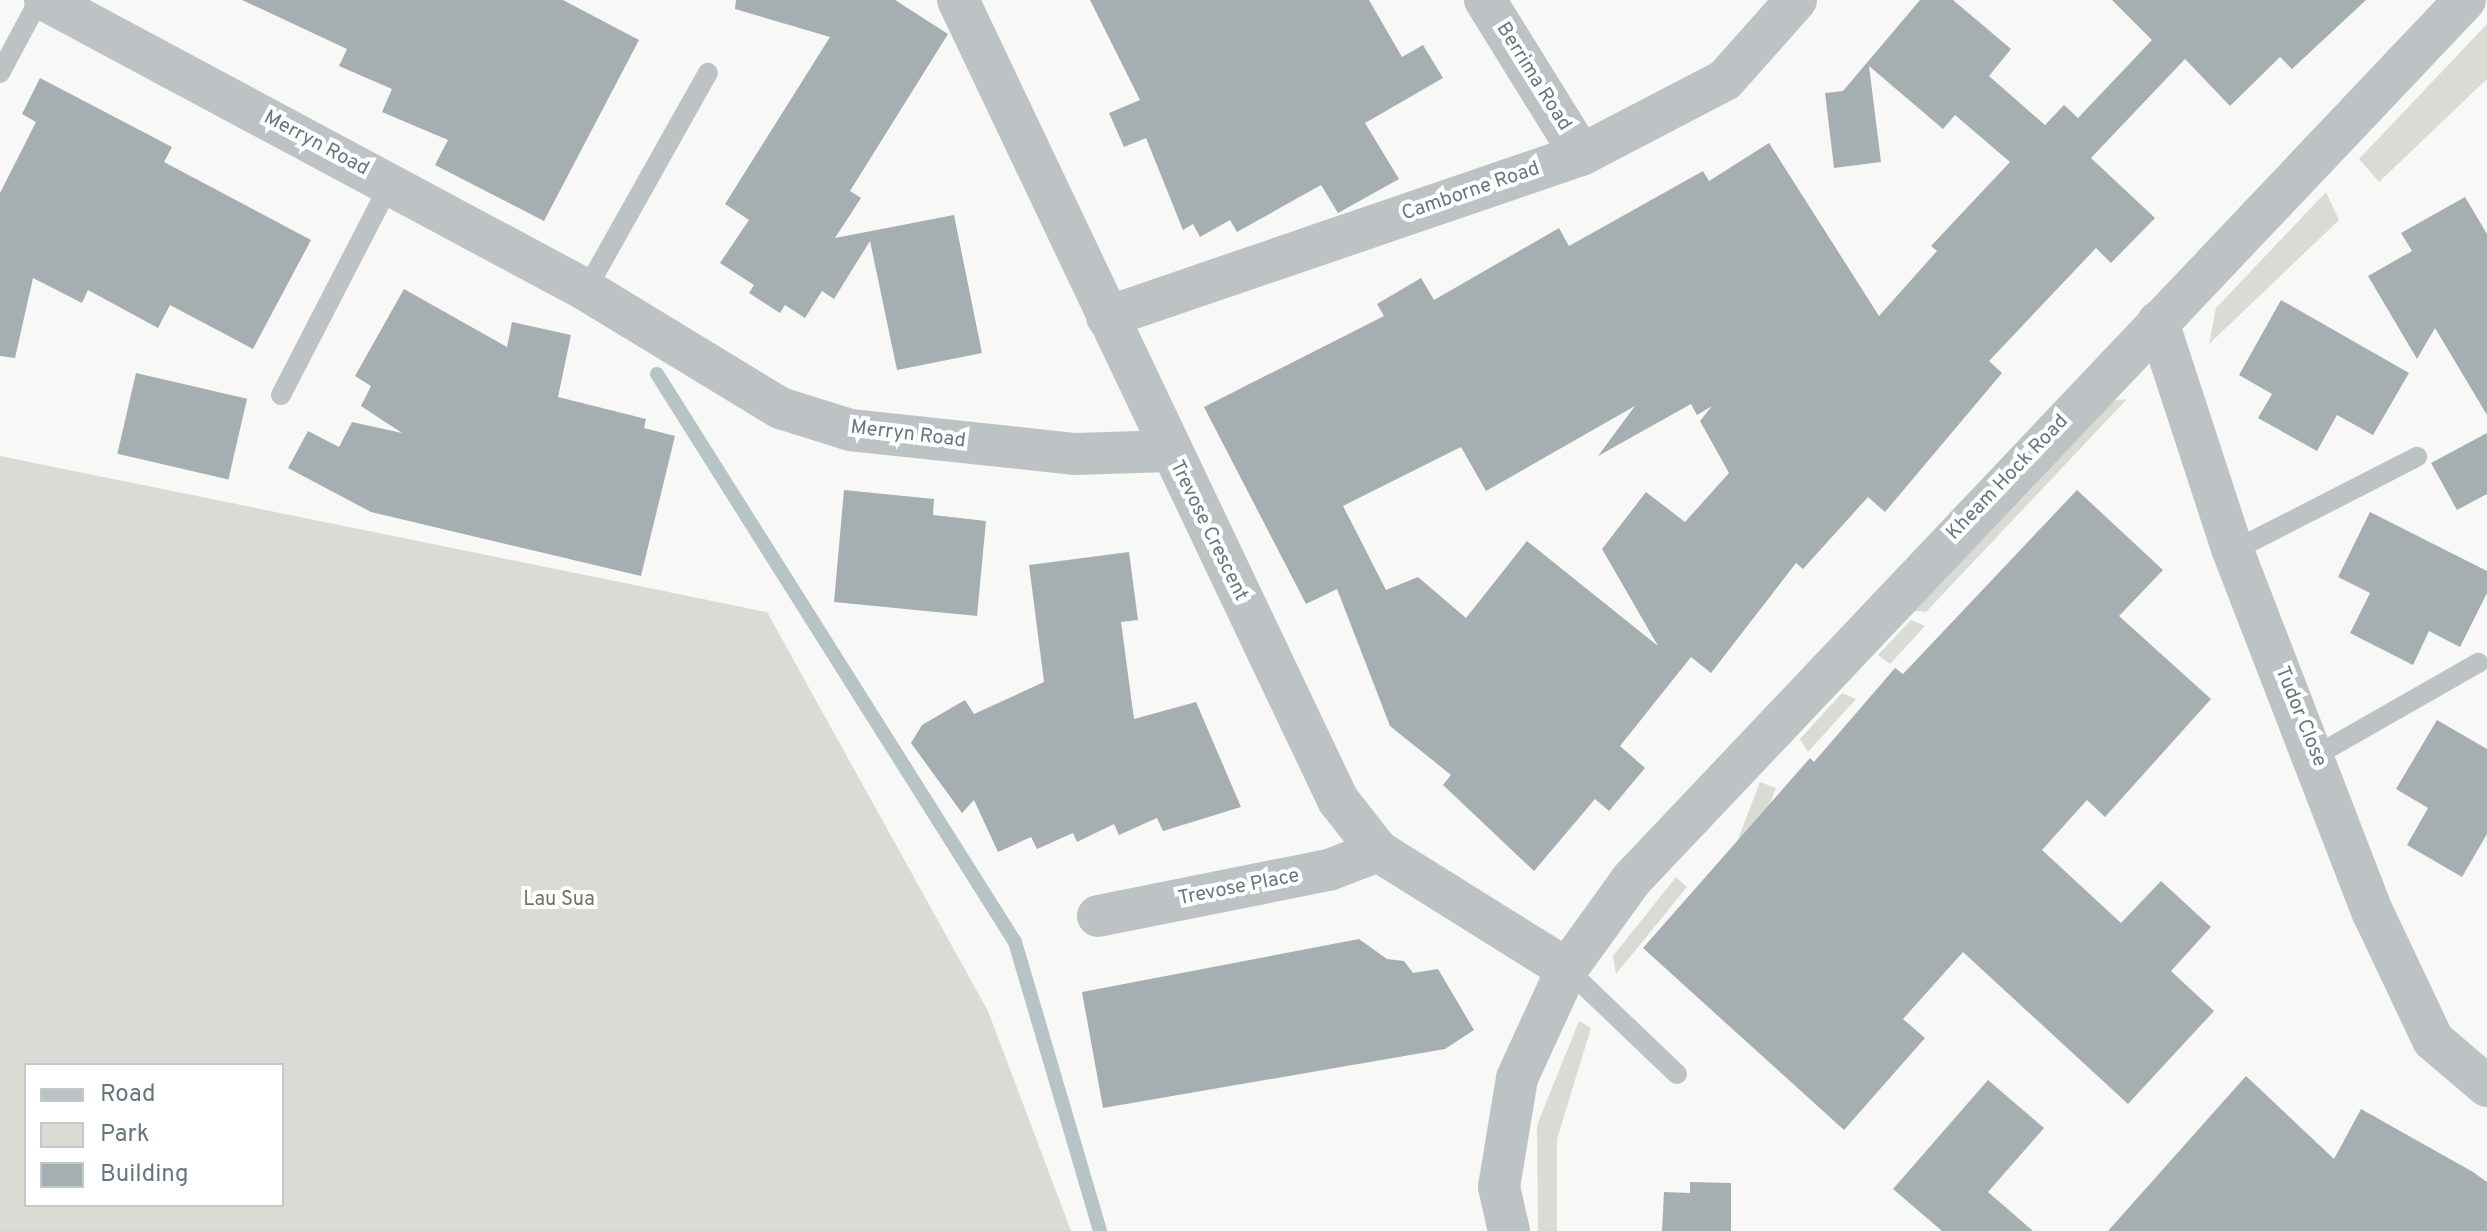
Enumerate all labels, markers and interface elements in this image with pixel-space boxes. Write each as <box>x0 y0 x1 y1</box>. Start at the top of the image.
street label: Berrima Road <box>1490 18 1576 136</box>
street label: Merryn Road <box>259 106 373 182</box>
street label: Camborne Road <box>1399 157 1543 227</box>
street label: Kheam Hock Road <box>1942 410 2074 546</box>
street label: Merryn Road <box>849 416 967 454</box>
street label: Trevose Crescent <box>1164 457 1252 605</box>
street label: Tudor Close <box>2269 663 2331 771</box>
street label: Trevose Place <box>1176 864 1302 912</box>
park label: Lau Sua <box>523 888 595 912</box>
legend <box>24 1063 284 1207</box>
text: Road <box>100 1080 156 1110</box>
text: Park <box>100 1120 150 1150</box>
text: Building <box>100 1160 189 1190</box>

